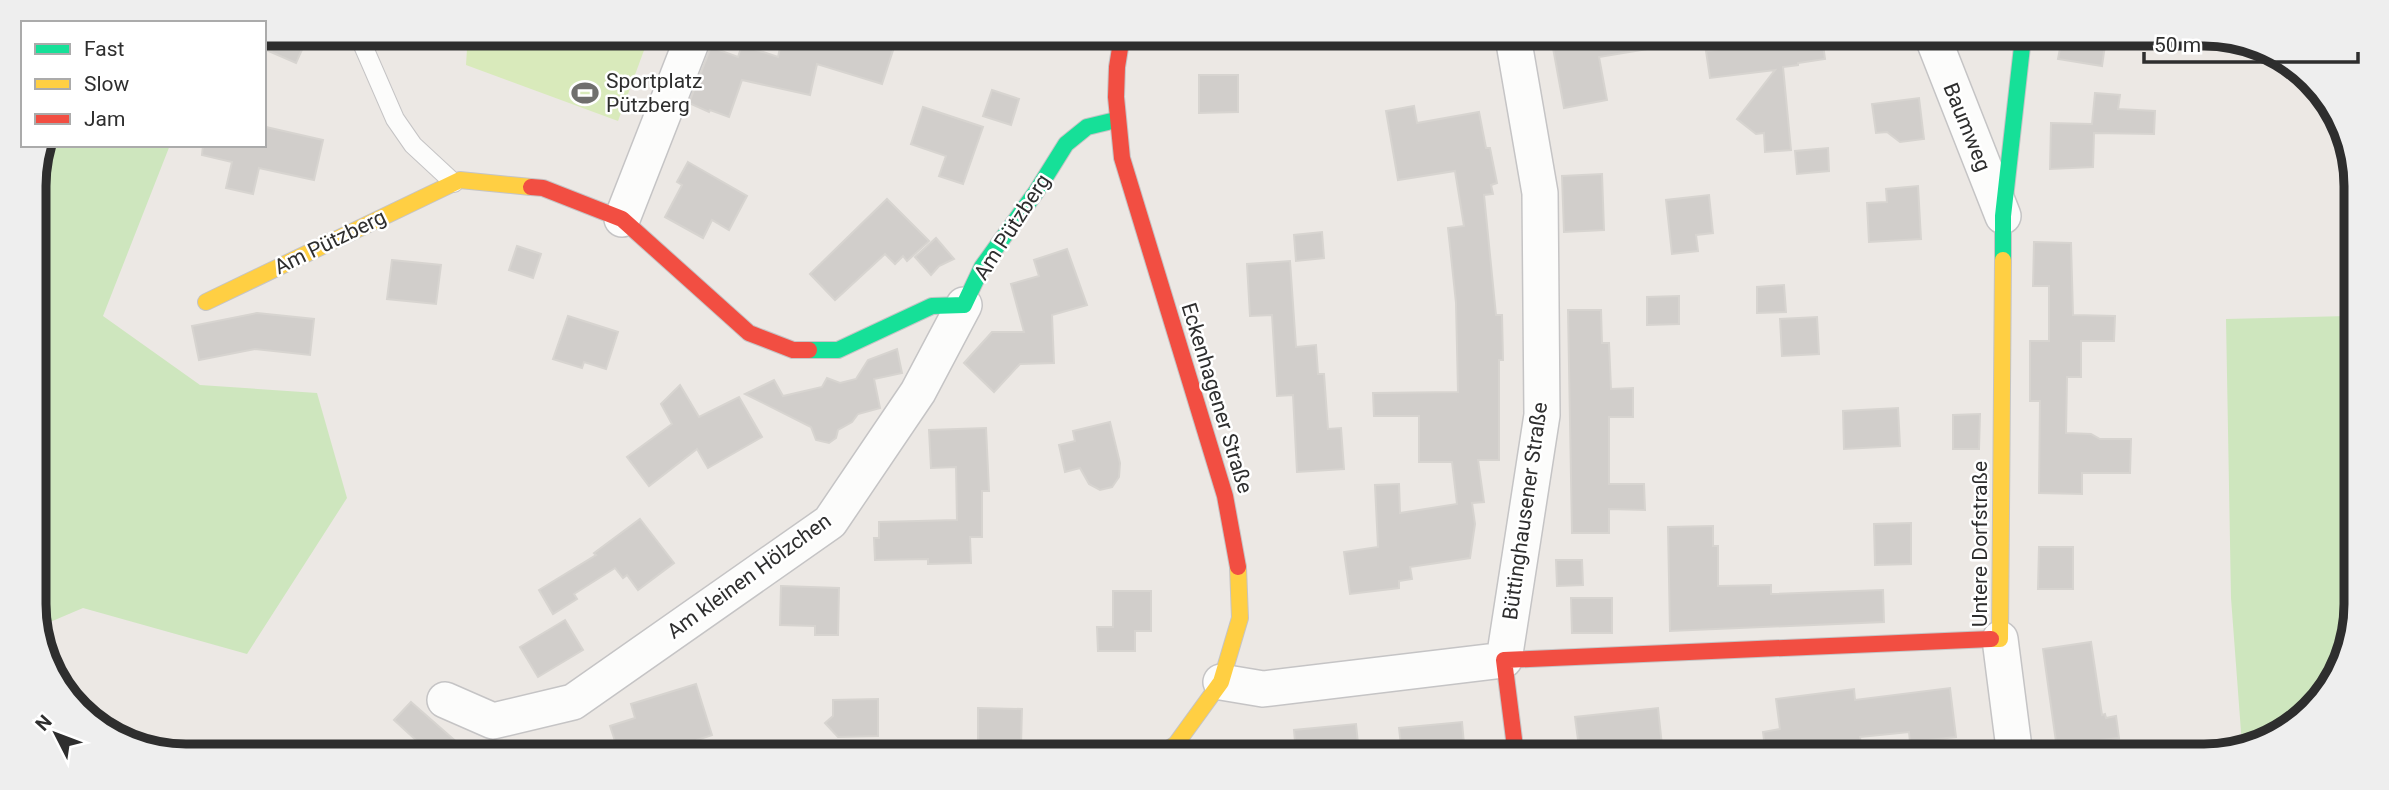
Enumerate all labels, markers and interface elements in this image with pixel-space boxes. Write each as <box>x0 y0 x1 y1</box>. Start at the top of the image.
legend <box>21 21 266 147</box>
scale bar <box>2144 21 2358 65</box>
text: 50 m <box>2154 33 2201 57</box>
text: Fast <box>84 37 125 61</box>
place label: Sportplatz Pützberg <box>606 69 702 117</box>
text: Slow <box>84 72 130 96</box>
sports icon: Sportplatz Pützberg <box>570 78 600 108</box>
street label: Baumweg <box>1938 79 1996 175</box>
text: Jam <box>84 107 125 131</box>
street label: Am Pützberg <box>969 170 1055 284</box>
street label: Am Pützberg <box>270 205 390 279</box>
street label: Eckenhagener Straße <box>1177 300 1257 496</box>
street label: Büttinghausener Straße <box>1498 401 1552 621</box>
street label: Untere Dorfstraße <box>1968 461 1992 627</box>
street label: Am kleinen Hölzchen <box>662 509 836 643</box>
north arrow <box>21 699 91 769</box>
text: N <box>31 710 57 736</box>

